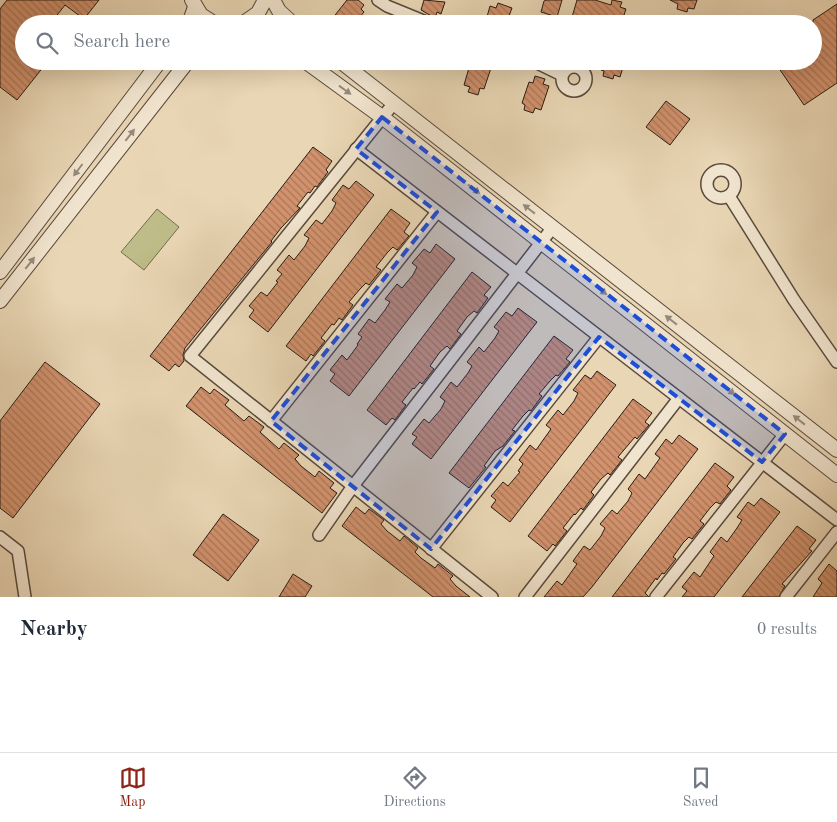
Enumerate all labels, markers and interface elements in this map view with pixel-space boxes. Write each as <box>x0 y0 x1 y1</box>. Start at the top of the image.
search box <box>15 15 822 70</box>
icon: search <box>33 29 61 57</box>
text: Search here <box>73 33 170 52</box>
one-way arrow <box>338 85 352 95</box>
one-way arrow <box>125 128 135 142</box>
one-way arrow <box>73 163 83 177</box>
one-way arrow <box>467 184 480 195</box>
one-way arrow <box>523 203 536 214</box>
one-way arrow <box>25 256 35 270</box>
one-way arrow <box>594 284 607 295</box>
one-way arrow <box>664 314 677 325</box>
one-way arrow <box>722 385 736 395</box>
one-way arrow <box>792 414 805 425</box>
text: Nearby <box>20 619 88 640</box>
text: 0 results <box>757 622 817 638</box>
tab: Map <box>119 764 147 811</box>
tab: Directions <box>384 764 446 811</box>
tab: Saved <box>683 764 718 811</box>

